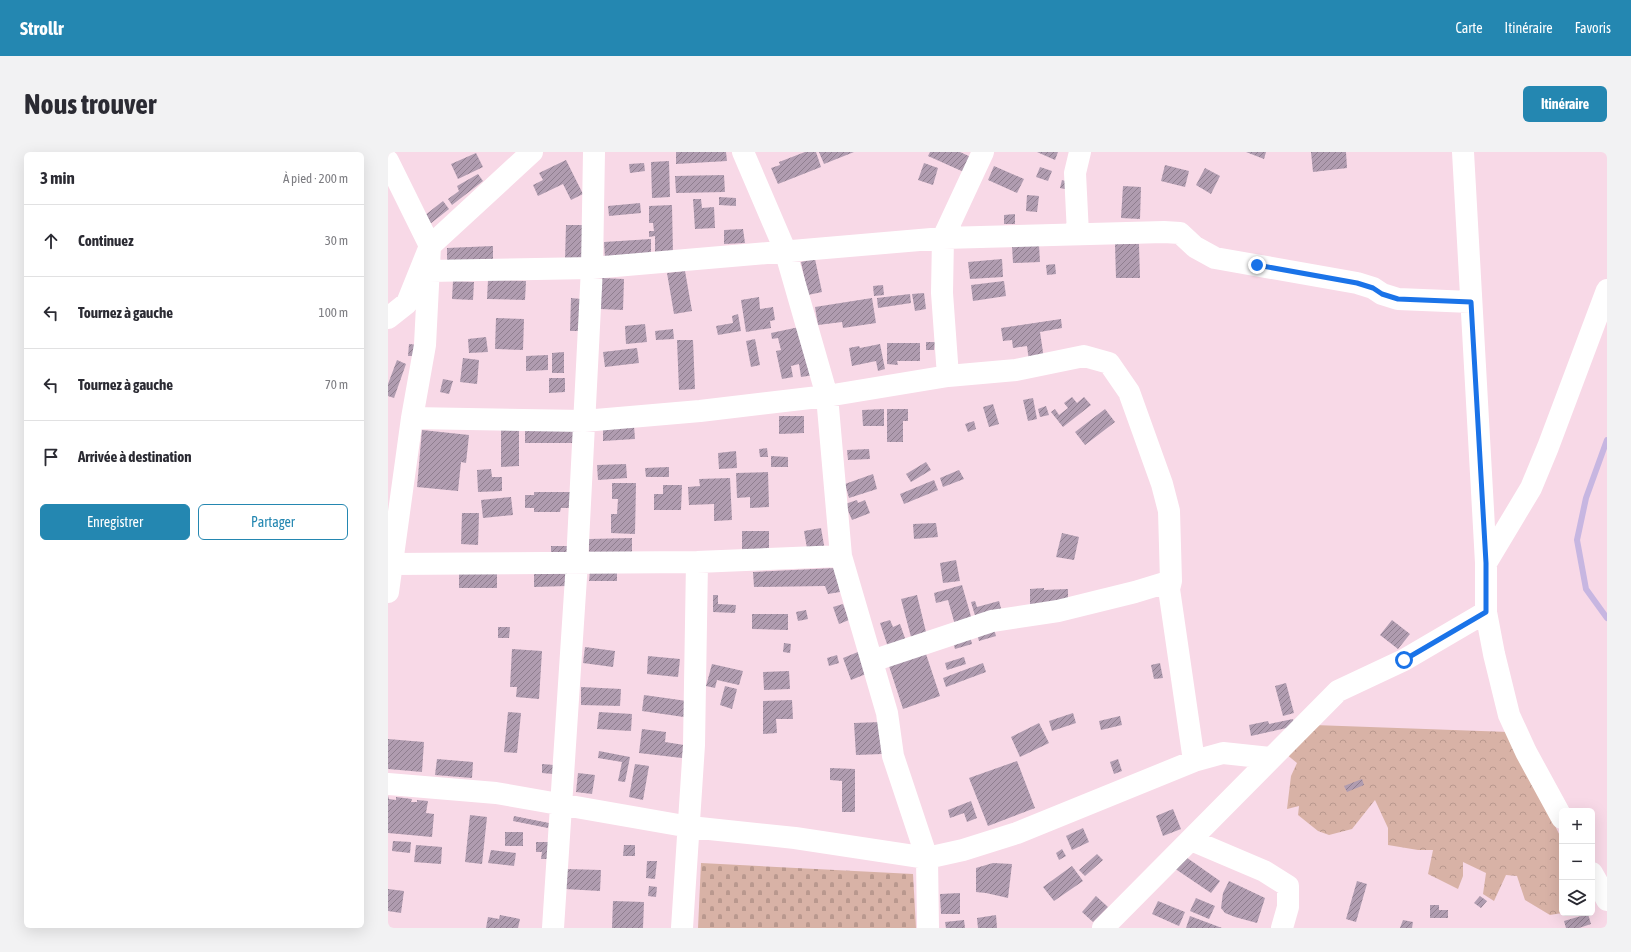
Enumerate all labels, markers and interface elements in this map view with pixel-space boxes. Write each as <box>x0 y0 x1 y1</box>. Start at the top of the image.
text: Strollr <box>20 17 64 39</box>
text: Carte <box>1456 20 1483 36</box>
text: Itinéraire <box>1505 20 1553 36</box>
text: Favoris <box>1575 20 1611 36</box>
button: Itinéraire <box>1523 86 1607 122</box>
text: Nous trouver <box>24 88 156 120</box>
text: 3 min <box>40 168 75 188</box>
text: À pied · 200 m <box>283 171 348 186</box>
icon: ahead <box>40 230 62 252</box>
text: Continuez <box>78 232 134 249</box>
text: 30 m <box>325 233 348 248</box>
route end <box>1248 256 1266 274</box>
icon: left <box>40 302 62 324</box>
text: Tournez à gauche <box>78 304 173 321</box>
text: 100 m <box>319 305 348 320</box>
icon: left <box>40 374 62 396</box>
text: Tournez à gauche <box>78 376 173 393</box>
text: 70 m <box>325 377 348 392</box>
icon: arrive <box>40 446 62 468</box>
text: Arrivée à destination <box>78 448 192 465</box>
button: Enregistrer <box>40 504 190 540</box>
button: Partager <box>198 504 348 540</box>
route start <box>1395 651 1413 669</box>
map controls <box>1559 808 1595 916</box>
button: + <box>1559 808 1595 844</box>
button: − <box>1559 844 1595 880</box>
button: layers <box>1559 880 1595 916</box>

